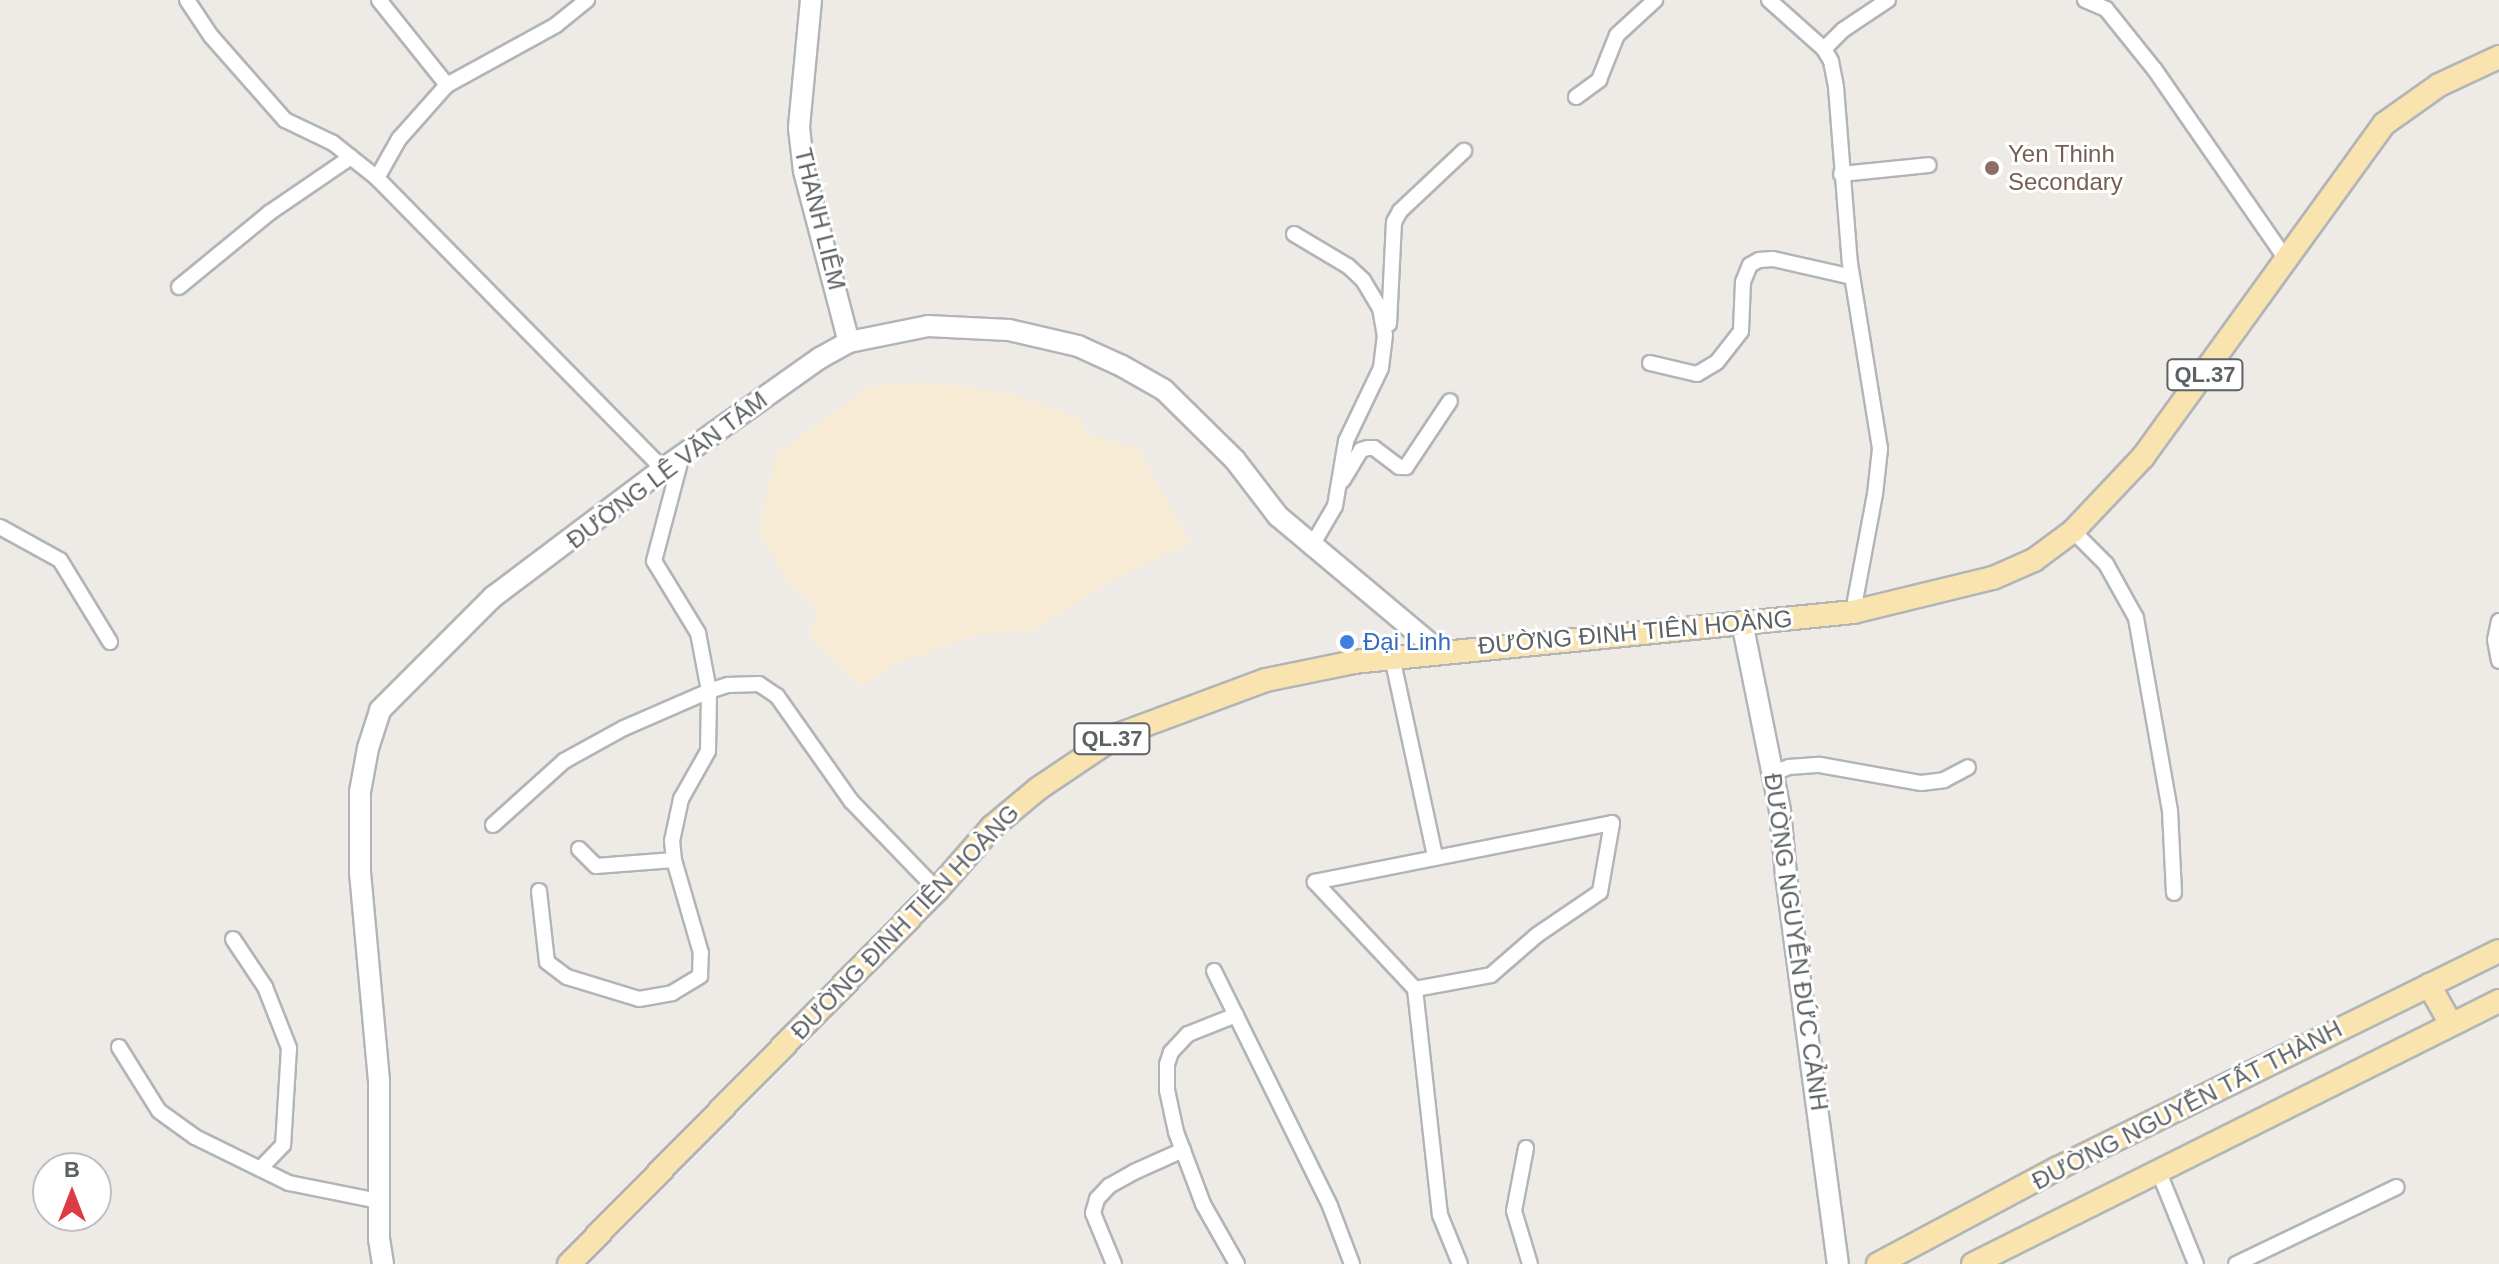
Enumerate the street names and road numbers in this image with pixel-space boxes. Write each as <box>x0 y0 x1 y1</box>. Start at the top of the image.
street label: THANH LIÊM <box>788 145 852 293</box>
road number: QL.37 <box>2165 357 2245 393</box>
street label: ĐƯỜNG LÊ VĂN TÁM <box>561 385 773 555</box>
street label: ĐƯỜNG ĐINH TIÊN HOÀNG <box>1476 604 1794 660</box>
road number: QL.37 <box>1072 721 1152 757</box>
street label: ĐƯỜNG NGUYỄN ĐỨC CẢNH <box>1758 772 1834 1112</box>
street label: ĐƯỜNG ĐINH TIÊN HOÀNG <box>785 798 1025 1046</box>
street label: ĐƯỜNG NGUYỄN TẤT THÀNH <box>2027 1014 2347 1196</box>

